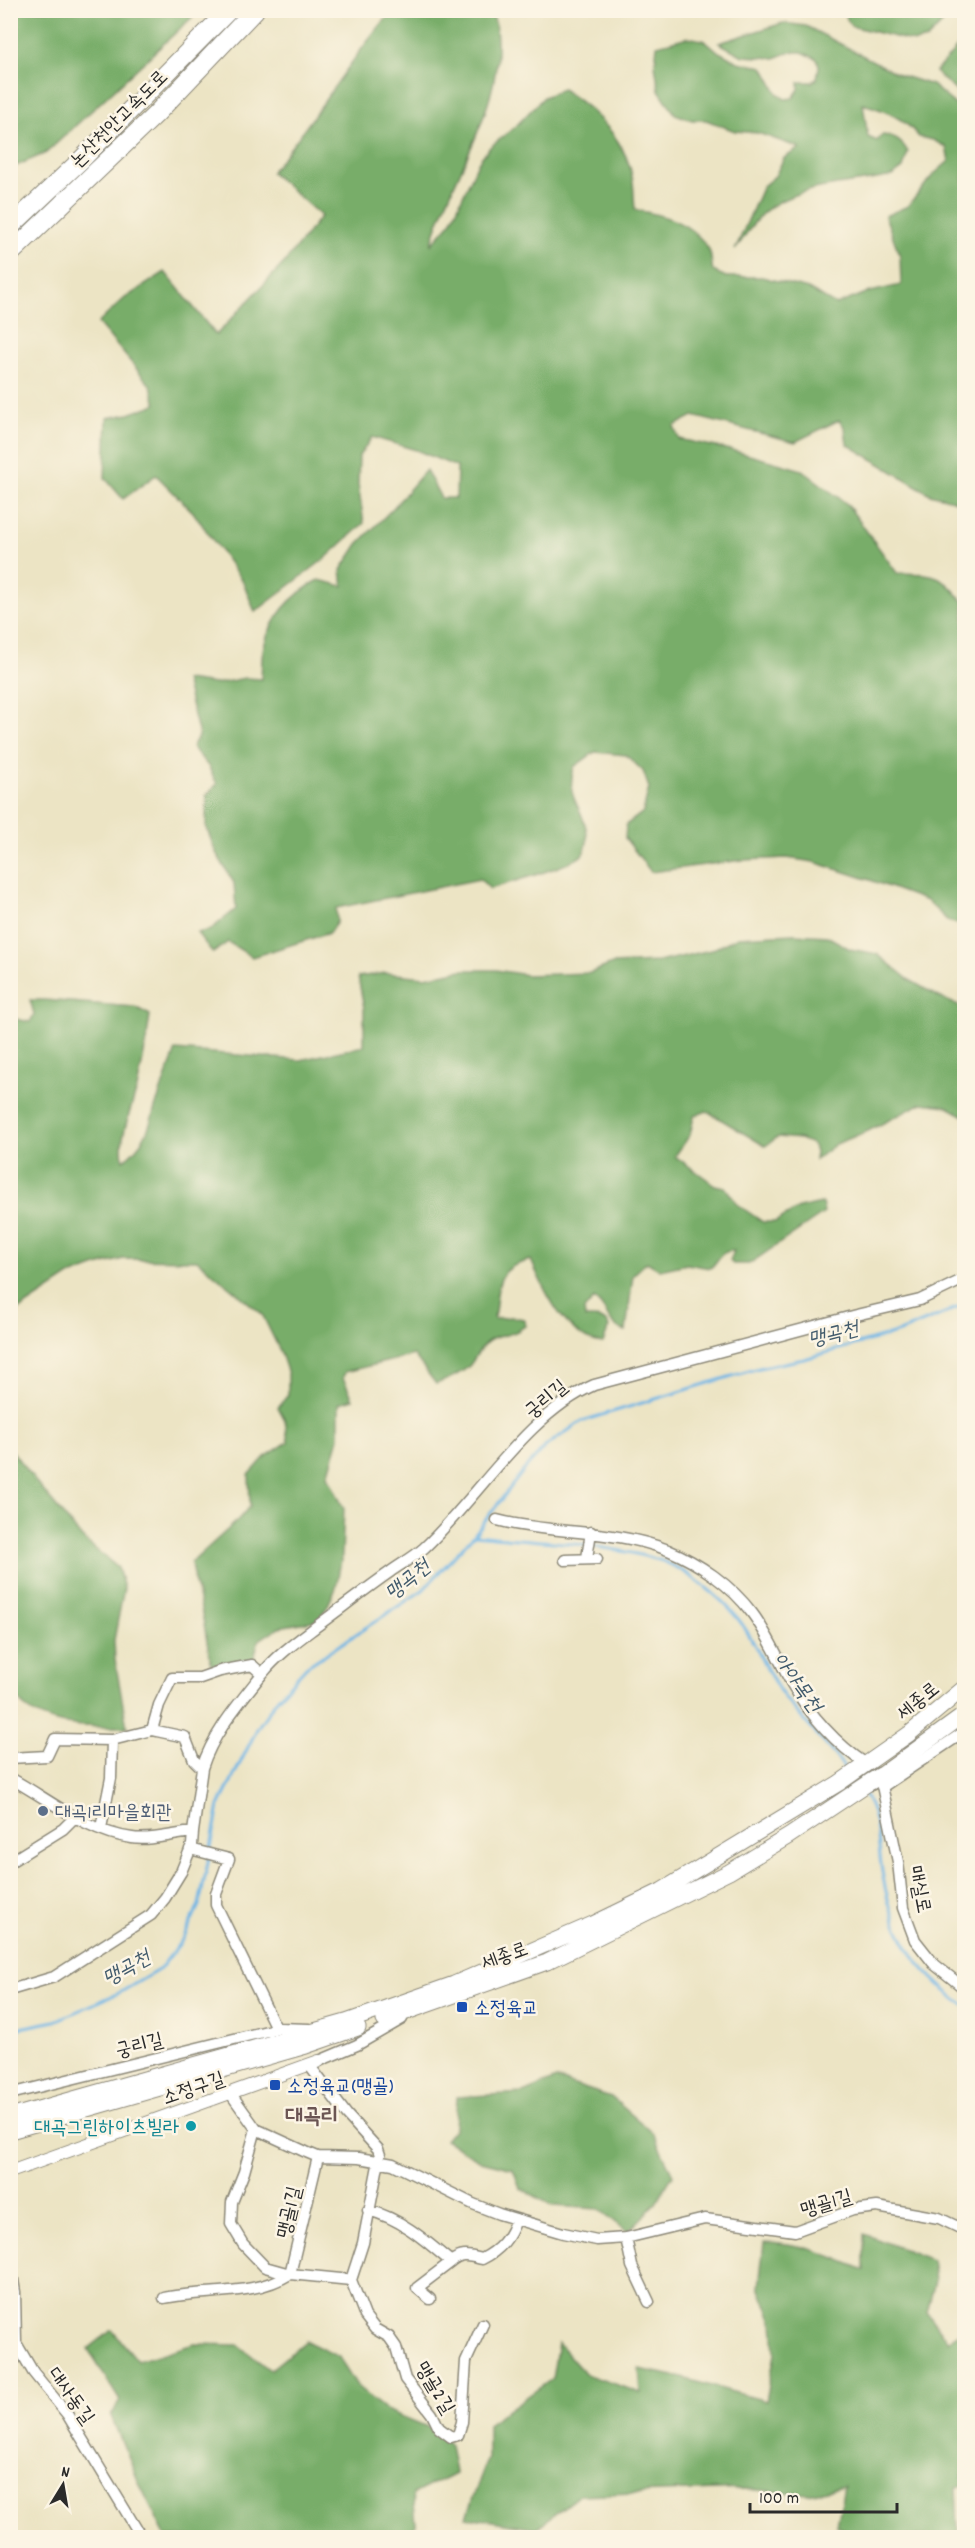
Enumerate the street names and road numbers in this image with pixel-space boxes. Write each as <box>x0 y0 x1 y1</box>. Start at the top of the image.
street label: 논산천안고속도로 <box>65 65 176 176</box>
street label: 궁리길 <box>519 1374 574 1427</box>
street label: 세종로 <box>891 1676 946 1728</box>
street label: 매실로 <box>900 1863 936 1916</box>
street label: 세종로 <box>478 1936 532 1979</box>
street label: 궁리길 <box>113 2027 167 2066</box>
street label: 소정구길 <box>159 2066 229 2114</box>
street label: 맹골1길 <box>271 2184 310 2241</box>
street label: 맹골1길 <box>798 2184 856 2226</box>
street label: 맹골2길 <box>407 2357 460 2420</box>
street label: 대사동길 <box>39 2362 100 2431</box>

